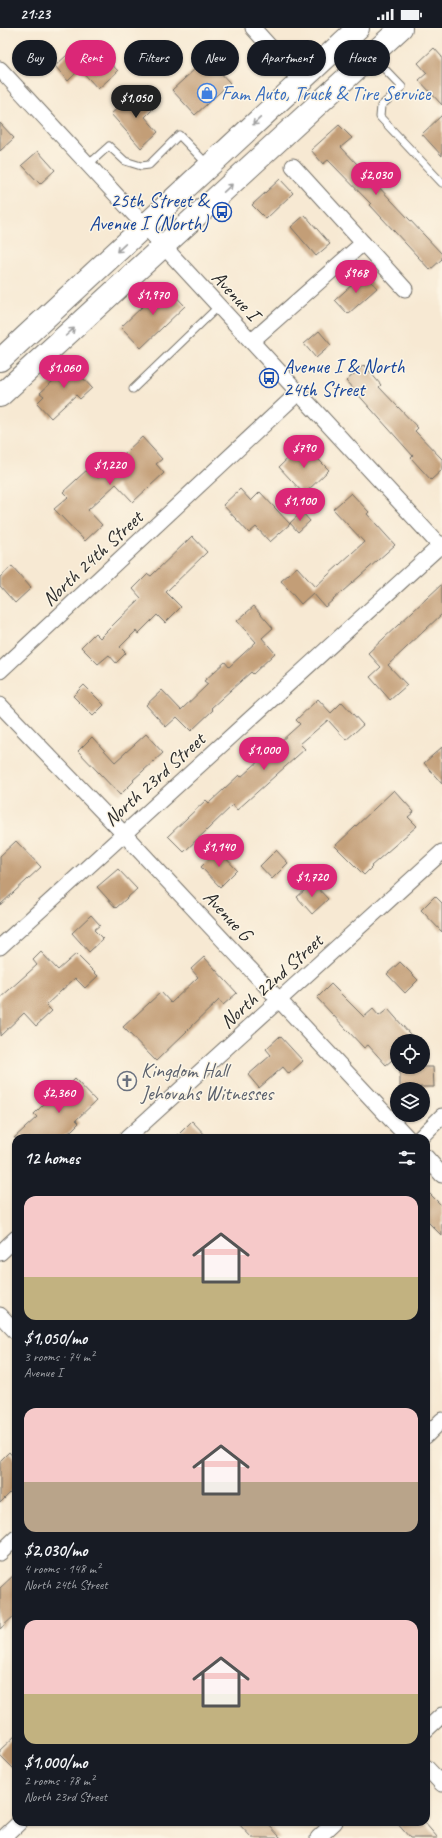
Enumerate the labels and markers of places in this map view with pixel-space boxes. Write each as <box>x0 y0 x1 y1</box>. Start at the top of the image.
place label: Fam Auto, Truck & Tire Service <box>221 81 432 106</box>
shop icon: Fam Auto, Truck & Tire Service <box>196 82 218 104</box>
pin: $1,050 <box>103 85 169 119</box>
pin: $2,030 <box>343 162 409 196</box>
place label: 25th Street & Avenue I (North) <box>89 188 211 236</box>
bus stop icon: 25th Street & Avenue I (North) <box>211 201 233 223</box>
pin: $968 <box>332 260 380 294</box>
pin: $1,970 <box>120 282 186 316</box>
place label: Avenue I & North 24th Street <box>283 354 406 402</box>
pin: $1,060 <box>31 355 97 389</box>
bus stop icon: Avenue I & North 24th Street <box>258 367 280 389</box>
pin: $790 <box>280 435 328 469</box>
pin: $1,220 <box>77 452 143 486</box>
pin: $1,100 <box>267 488 333 522</box>
pin: $1,000 <box>231 737 297 771</box>
pin: $1,140 <box>186 834 252 868</box>
pin: $1,720 <box>279 864 345 898</box>
place label: Kingdom Hall Jehovahs Witnesses <box>140 1058 275 1106</box>
church icon: Kingdom Hall Jehovahs Witnesses <box>116 1070 138 1092</box>
pin: $2,360 <box>26 1080 92 1114</box>

